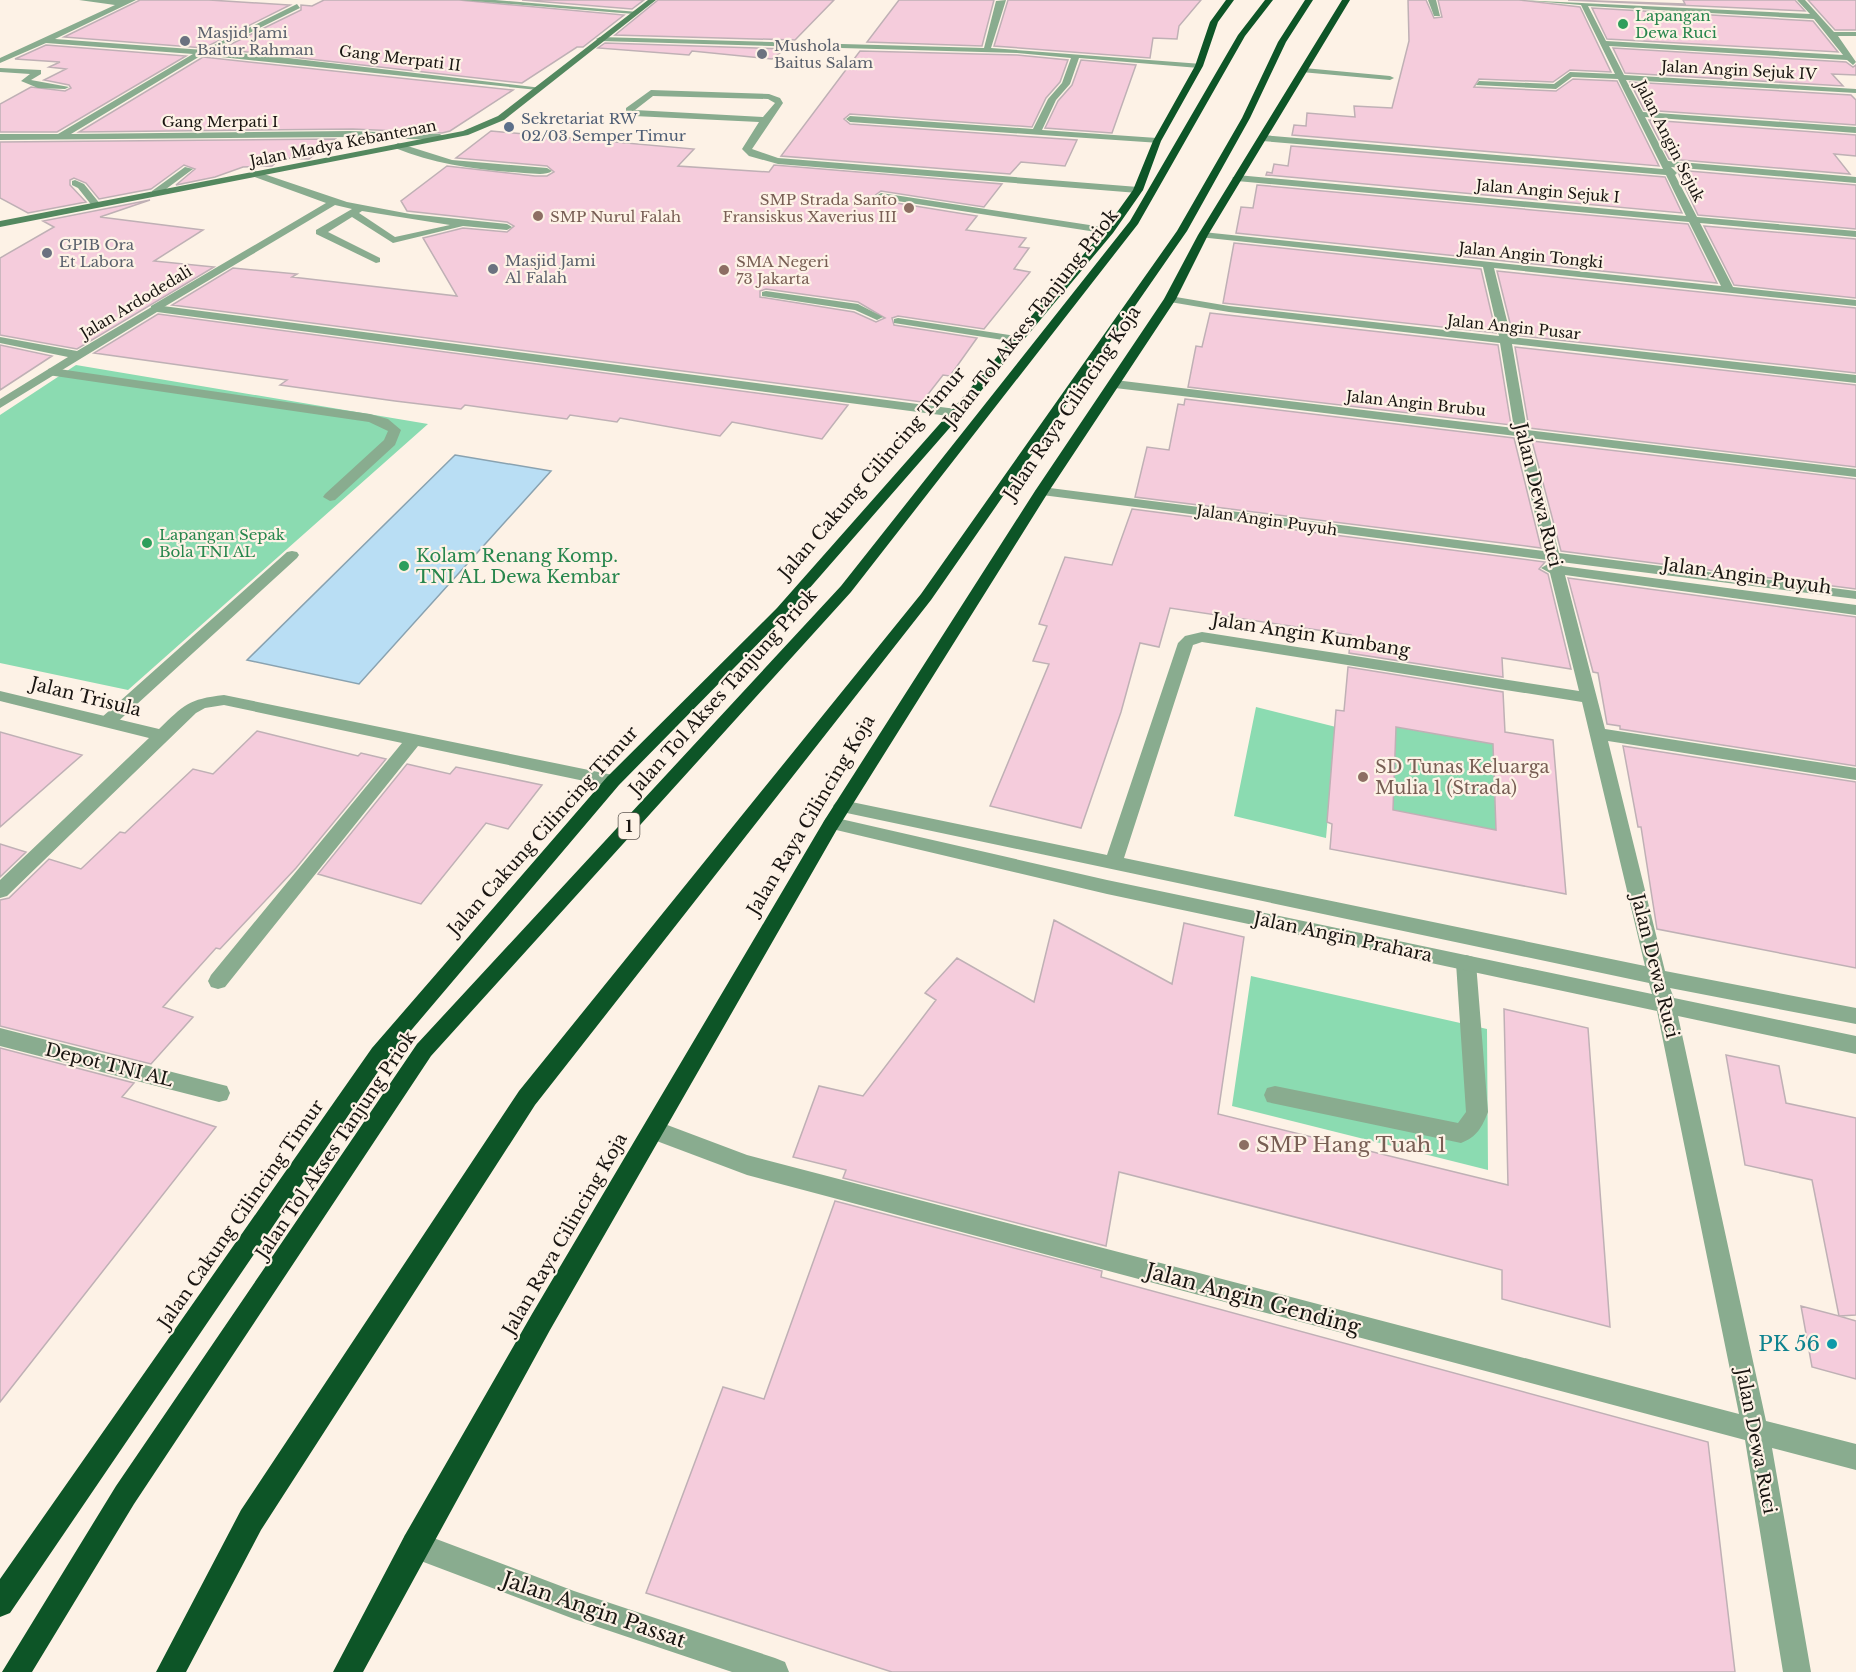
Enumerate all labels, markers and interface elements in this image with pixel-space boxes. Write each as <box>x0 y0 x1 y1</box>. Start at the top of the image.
place label: Lapangan Dewa Ruci <box>1635 6 1717 42</box>
marker: Lapangan Dewa Ruci <box>1616 17 1630 31</box>
place label: Masjid Jami Baitur Rahman <box>197 23 314 59</box>
marker: Masjid Jami Baitur Rahman <box>178 34 192 48</box>
place label: Mushola Baitus Salam <box>774 36 873 72</box>
street label: Gang Merpati II <box>338 41 462 75</box>
marker: Mushola Baitus Salam <box>755 47 769 61</box>
street label: Jalan Angin Sejuk IV <box>1659 56 1818 84</box>
street label: Jalan Angin Sejuk <box>1630 75 1709 206</box>
place label: Sekretariat RW 02/03 Semper Timur <box>521 109 687 145</box>
street label: Gang Merpati I <box>162 112 278 131</box>
street label: Jalan Madya Kebantenan <box>246 116 438 171</box>
marker: Sekretariat RW 02/03 Semper Timur <box>502 120 516 134</box>
street label: Jalan Angin Sejuk I <box>1473 175 1621 207</box>
place label: SMP Strada Santo Fransiskus Xaverius III <box>723 190 897 226</box>
marker: SMP Strada Santo Fransiskus Xaverius III <box>902 201 916 215</box>
street label: Jalan Tol Akses Tanjung Priok <box>938 205 1123 433</box>
place label: SMP Nurul Falah <box>550 207 681 226</box>
marker: SMP Nurul Falah <box>531 209 545 223</box>
place label: GPIB Ora Et Labora <box>59 235 135 271</box>
street label: Jalan Angin Tongki <box>1456 238 1604 272</box>
marker: GPIB Ora Et Labora <box>40 246 54 260</box>
place label: Masjid Jami Al Falah <box>504 251 596 287</box>
place label: SMA Negeri 73 Jakarta <box>736 252 829 288</box>
street label: Jalan Ardodedali <box>75 261 195 344</box>
marker: Masjid Jami Al Falah <box>486 262 500 276</box>
marker: SMA Negeri 73 Jakarta <box>717 263 731 277</box>
street label: Jalan Raya Cilincing Koja <box>998 302 1145 506</box>
street label: Jalan Angin Pusar <box>1444 310 1583 344</box>
street label: Jalan Cakung Cilincing Timur <box>773 362 970 585</box>
street label: Jalan Angin Brubu <box>1343 386 1487 420</box>
street label: Jalan Dewa Ruci <box>1509 419 1567 569</box>
street label: Jalan Angin Puyuh <box>1193 500 1339 539</box>
place label: Lapangan Sepak Bola TNI AL <box>159 525 286 561</box>
marker: Lapangan Sepak Bola TNI AL <box>140 536 154 550</box>
place label: Kolam Renang Komp. TNI AL Dewa Kembar <box>416 545 620 588</box>
street label: Jalan Angin Puyuh <box>1659 553 1833 599</box>
marker: Kolam Renang Komp. TNI AL Dewa Kembar <box>397 559 411 573</box>
street label: Jalan Tol Akses Tanjung Priok <box>623 584 822 801</box>
street label: Jalan Angin Kumbang <box>1209 608 1412 662</box>
street label: Jalan Trisula <box>26 672 144 721</box>
street label: Jalan Raya Cilincing Koja <box>741 711 880 921</box>
street label: Jalan Cakung Cilincing Timur <box>442 722 643 942</box>
place label: SD Tunas Keluarga Mulia 1 (Strada) <box>1375 756 1550 799</box>
marker: SD Tunas Keluarga Mulia 1 (Strada) <box>1356 770 1370 784</box>
road number: 1 <box>618 813 640 839</box>
street label: Jalan Dewa Ruci <box>1626 890 1684 1040</box>
street label: Jalan Angin Prahara <box>1250 907 1434 967</box>
street label: Jalan Tol Akses Tanjung Priok <box>250 1027 421 1265</box>
street label: Depot TNI AL <box>43 1038 175 1092</box>
street label: Jalan Cakung Cilincing Timur <box>152 1095 329 1334</box>
street label: Jalan Raya Cilincing Koja <box>497 1129 632 1341</box>
place label: SMP Hang Tuah 1 <box>1256 1132 1447 1158</box>
marker: SMP Hang Tuah 1 <box>1237 1138 1251 1152</box>
street label: Jalan Angin Gending <box>1140 1257 1364 1340</box>
place label: PK 56 <box>1758 1331 1820 1357</box>
marker: PK 56 <box>1825 1337 1839 1351</box>
street label: Jalan Dewa Ruci <box>1731 1364 1781 1516</box>
street label: Jalan Angin Passat <box>496 1565 689 1654</box>

